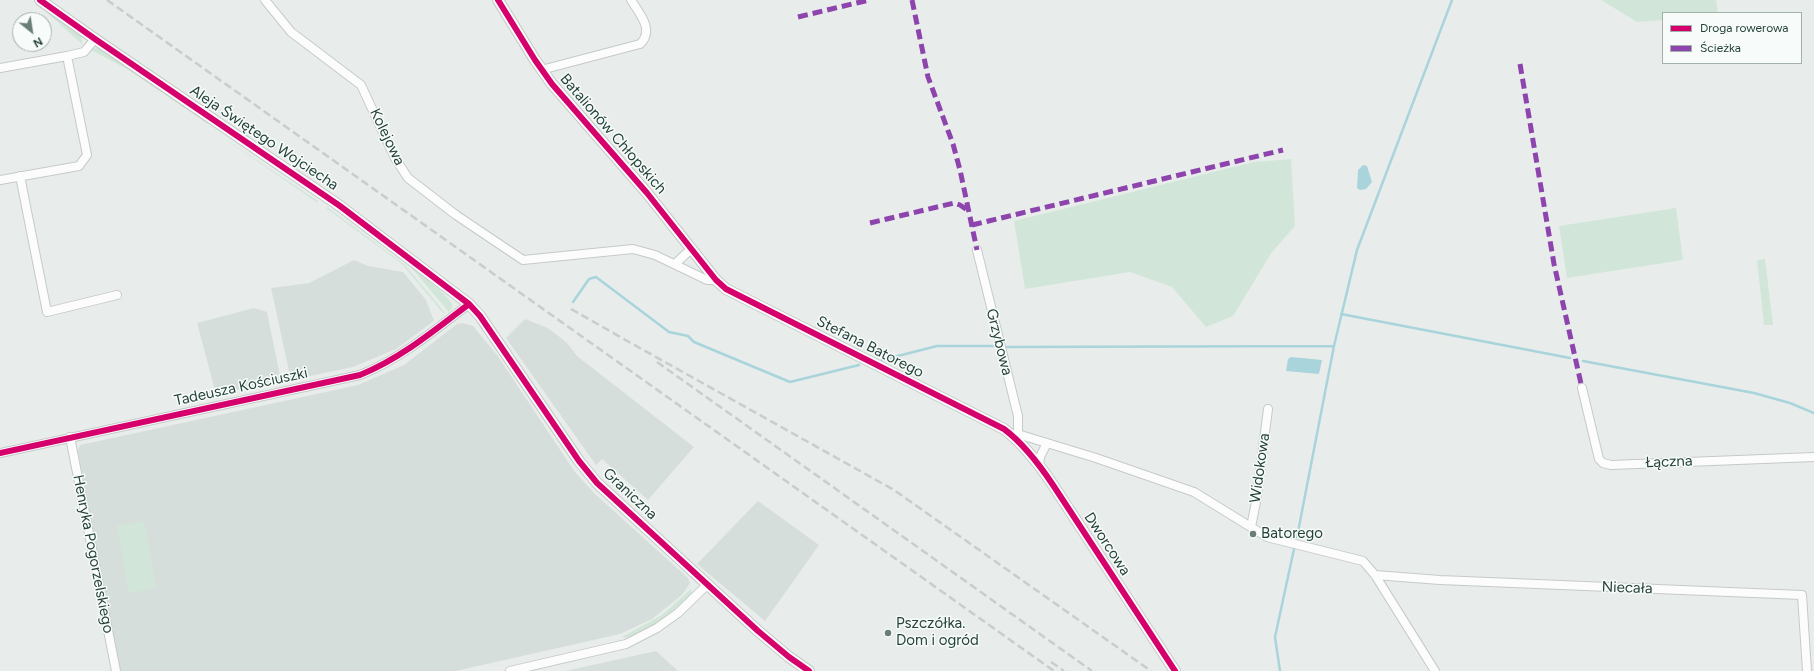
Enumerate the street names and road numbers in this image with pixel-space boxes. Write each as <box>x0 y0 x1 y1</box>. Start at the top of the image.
street label: Batalionów Chłopskich <box>556 70 670 198</box>
street label: Aleja Świętego Wojciecha <box>186 82 342 194</box>
street label: Kolejowa <box>366 106 408 168</box>
street label: Grzybowa <box>982 307 1016 377</box>
street label: Stefana Batorego <box>813 312 927 382</box>
street label: Tadeusza Kościuszki <box>173 364 309 410</box>
street label: Widokowa <box>1246 432 1274 504</box>
street label: Łączna <box>1645 452 1693 472</box>
street label: Graniczna <box>599 464 661 524</box>
street label: Henryka Pogorzelskiego <box>69 473 117 635</box>
street label: Dworcowa <box>1080 509 1134 579</box>
street label: Niecała <box>1601 578 1653 598</box>

